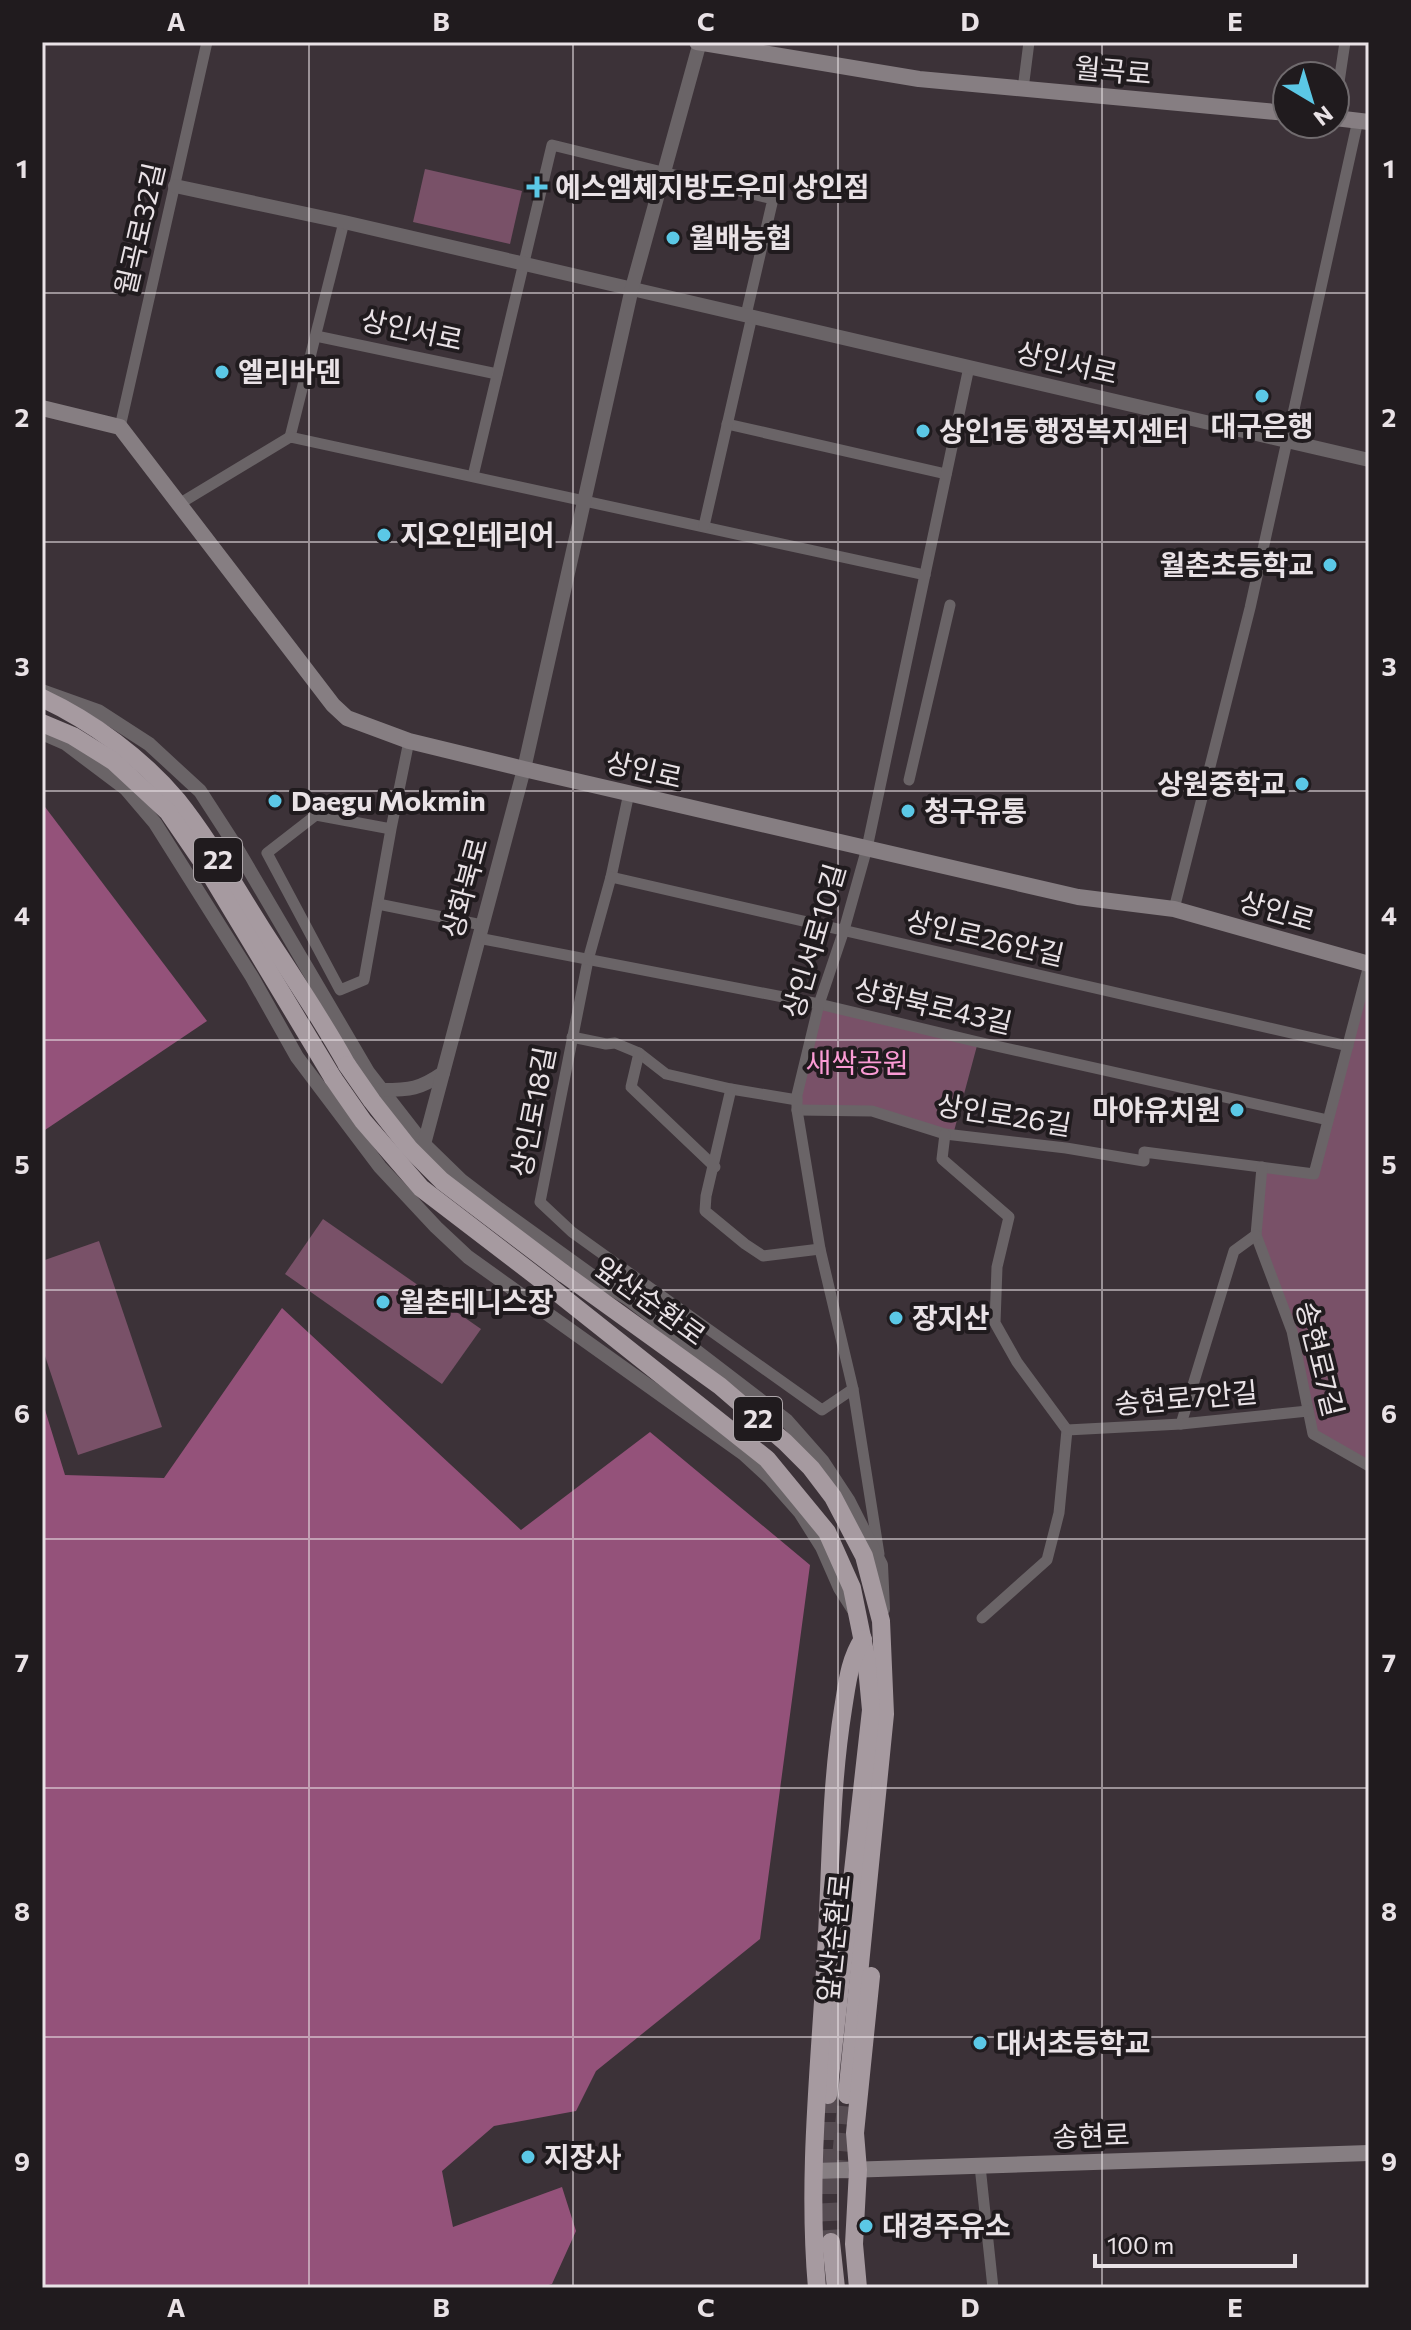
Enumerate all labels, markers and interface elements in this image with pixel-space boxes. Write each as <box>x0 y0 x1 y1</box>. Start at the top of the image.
text: A <box>167 5 186 36</box>
text: B <box>432 5 450 36</box>
text: C <box>697 5 715 36</box>
text: D <box>960 5 980 36</box>
text: E <box>1227 5 1243 36</box>
street label: 월곡로 <box>1073 50 1153 90</box>
north arrow <box>1271 60 1351 140</box>
text: N <box>1309 100 1338 132</box>
text: 1 <box>16 152 28 183</box>
text: 1 <box>1383 152 1395 183</box>
street label: 월곡로32길 <box>107 159 171 298</box>
place label: 에스엠체지방도우미 상인점 <box>555 169 869 203</box>
marker: 에스엠체지방도우미 상인점 <box>526 176 548 198</box>
place label: 월배농협 <box>689 220 792 254</box>
marker: 월배농협 <box>664 229 682 247</box>
street label: 상인서로 <box>358 302 466 356</box>
street label: 상인서로 <box>1013 334 1121 390</box>
place label: 엘리바덴 <box>238 354 341 388</box>
marker: 엘리바덴 <box>213 363 231 381</box>
marker: 대구은행 <box>1253 387 1271 405</box>
text: 2 <box>15 401 29 432</box>
text: 2 <box>1382 401 1396 432</box>
place label: 대구은행 <box>1210 408 1314 442</box>
place label: 상인1동 행정복지센터 <box>939 413 1189 447</box>
marker: 상인1동 행정복지센터 <box>914 422 932 440</box>
place label: 지오인테리어 <box>400 517 555 551</box>
marker: 지오인테리어 <box>375 526 393 544</box>
place label: 월촌초등학교 <box>1159 547 1314 581</box>
marker: 월촌초등학교 <box>1321 556 1339 574</box>
text: 3 <box>14 650 30 681</box>
text: 3 <box>1381 650 1397 681</box>
street label: 상인로 <box>603 744 686 794</box>
place label: 상원중학교 <box>1157 766 1286 800</box>
marker: 상원중학교 <box>1293 775 1311 793</box>
place label: Daegu Mokmin <box>291 783 486 817</box>
marker: Daegu Mokmin <box>266 792 284 810</box>
place label: 청구유통 <box>924 793 1027 827</box>
marker: 청구유통 <box>899 802 917 820</box>
street label: 상화북로 <box>434 834 494 942</box>
road number: 22 <box>194 838 242 882</box>
street label: 상인서로10길 <box>775 860 851 1022</box>
street label: 상인로 <box>1235 883 1319 937</box>
text: 4 <box>14 899 30 930</box>
text: 4 <box>1381 899 1397 930</box>
street label: 상인로26안길 <box>903 902 1068 972</box>
street label: 상화북로43길 <box>851 970 1016 1040</box>
street label: 상인로18길 <box>503 1044 561 1180</box>
park label: 새싹공원 <box>805 1045 909 1079</box>
street label: 상인로26길 <box>935 1087 1074 1141</box>
place label: 마야유치원 <box>1092 1092 1221 1126</box>
marker: 마야유치원 <box>1228 1101 1246 1119</box>
text: 5 <box>14 1148 30 1179</box>
text: 5 <box>1381 1148 1397 1179</box>
street label: 앞산순환로 <box>588 1249 713 1352</box>
place label: 월촌테니스장 <box>399 1284 554 1318</box>
marker: 월촌테니스장 <box>374 1293 392 1311</box>
street label: 송현로7길 <box>1290 1297 1352 1420</box>
place label: 장지산 <box>912 1300 990 1334</box>
marker: 장지산 <box>887 1309 905 1327</box>
street label: 송현로7안길 <box>1113 1374 1259 1420</box>
text: 6 <box>14 1397 30 1428</box>
road number: 22 <box>734 1397 782 1441</box>
text: 6 <box>1381 1397 1397 1428</box>
text: 7 <box>15 1646 29 1677</box>
text: 7 <box>1382 1646 1396 1677</box>
street label: 앞산순환로 <box>809 1872 857 2004</box>
text: 8 <box>14 1895 30 1926</box>
text: 8 <box>1381 1895 1397 1926</box>
place label: 대서초등학교 <box>996 2025 1151 2059</box>
marker: 대서초등학교 <box>971 2034 989 2052</box>
street label: 송현로 <box>1052 2117 1130 2153</box>
place label: 지장사 <box>544 2139 622 2173</box>
text: 9 <box>14 2145 30 2176</box>
text: 9 <box>1381 2145 1397 2176</box>
marker: 지장사 <box>519 2148 537 2166</box>
place label: 대경주유소 <box>882 2208 1011 2242</box>
marker: 대경주유소 <box>857 2217 875 2235</box>
scale bar <box>1095 2218 1295 2268</box>
text: 100 m <box>1107 2230 1174 2259</box>
text: A <box>167 2291 186 2322</box>
text: B <box>432 2291 450 2322</box>
text: C <box>697 2291 715 2322</box>
text: D <box>960 2291 980 2322</box>
text: E <box>1227 2291 1243 2322</box>

